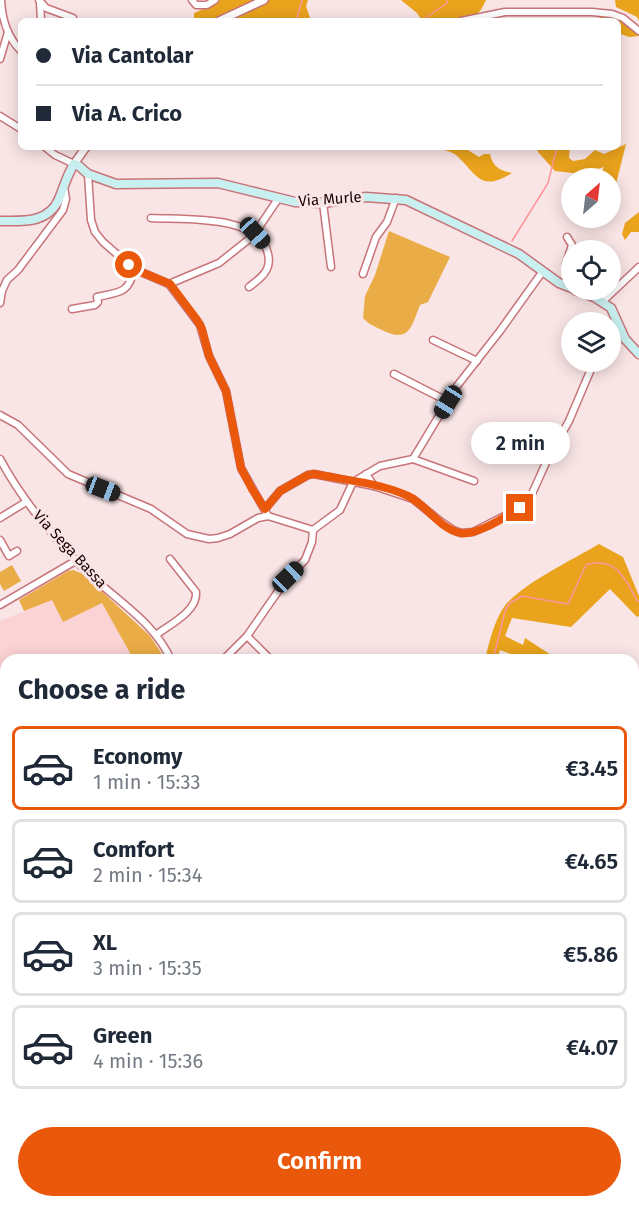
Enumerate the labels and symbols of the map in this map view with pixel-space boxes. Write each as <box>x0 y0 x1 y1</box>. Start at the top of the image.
north arrow <box>561 168 621 228</box>
street label: Via Murle <box>298 188 362 210</box>
car <box>236 214 274 252</box>
route start <box>115 251 142 278</box>
car <box>431 382 465 422</box>
callout: 2 min <box>470 421 570 463</box>
car <box>83 474 123 504</box>
route end <box>506 494 533 521</box>
street label: Via Sega Bassa <box>29 506 111 592</box>
car <box>269 558 307 596</box>

